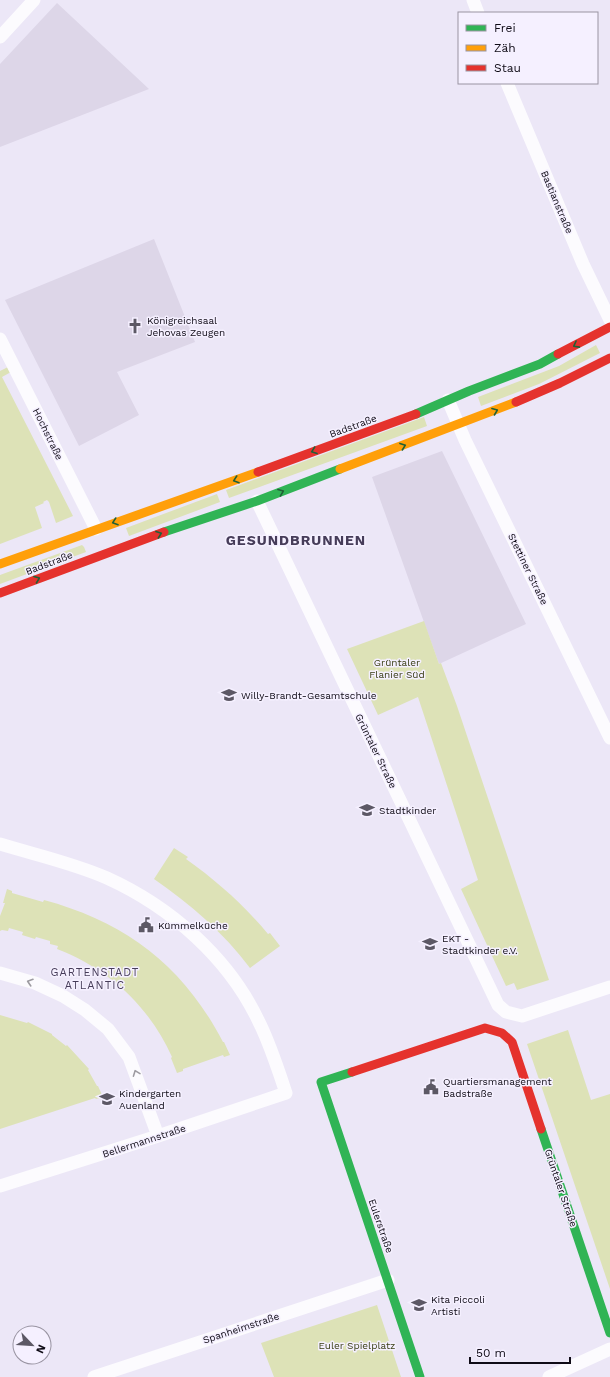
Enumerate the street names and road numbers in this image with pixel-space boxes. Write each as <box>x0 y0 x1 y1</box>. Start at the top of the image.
street label: Bastianstraße <box>539 169 575 235</box>
street label: Hochstraße <box>31 406 65 462</box>
street label: Badstraße <box>328 412 378 440</box>
street label: Stettiner Straße <box>506 532 550 607</box>
street label: Badstraße <box>24 549 74 577</box>
street label: Grüntaler Straße <box>353 712 399 790</box>
street label: Bellermannstraße <box>101 1122 187 1160</box>
street label: Grüntaler Straße <box>542 1148 580 1229</box>
street label: Eulerstraße <box>367 1198 395 1255</box>
street label: Spanheimstraße <box>201 1310 281 1346</box>

